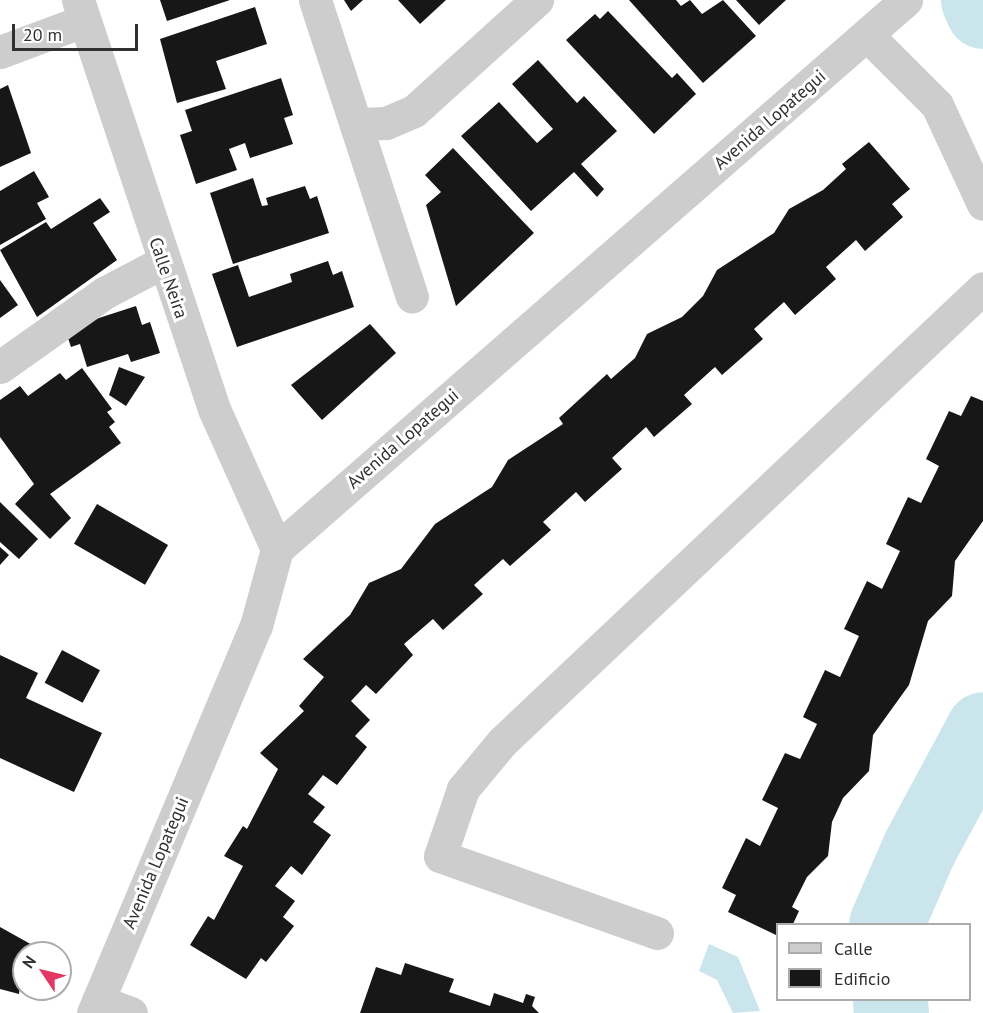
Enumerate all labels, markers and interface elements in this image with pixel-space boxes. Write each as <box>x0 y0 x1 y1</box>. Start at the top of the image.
scale bar <box>15 12 141 50</box>
text: 20 m <box>23 23 62 46</box>
street label: Avenida Lopategui <box>710 66 830 174</box>
street label: Calle Neira <box>144 235 192 321</box>
street label: Avenida Lopategui <box>343 385 463 493</box>
street label: Avenida Lopategui <box>118 794 194 932</box>
legend <box>776 923 971 1001</box>
text: Calle <box>834 937 873 960</box>
north arrow <box>12 941 72 1001</box>
text: N <box>18 952 40 972</box>
text: Edificio <box>834 967 890 990</box>

